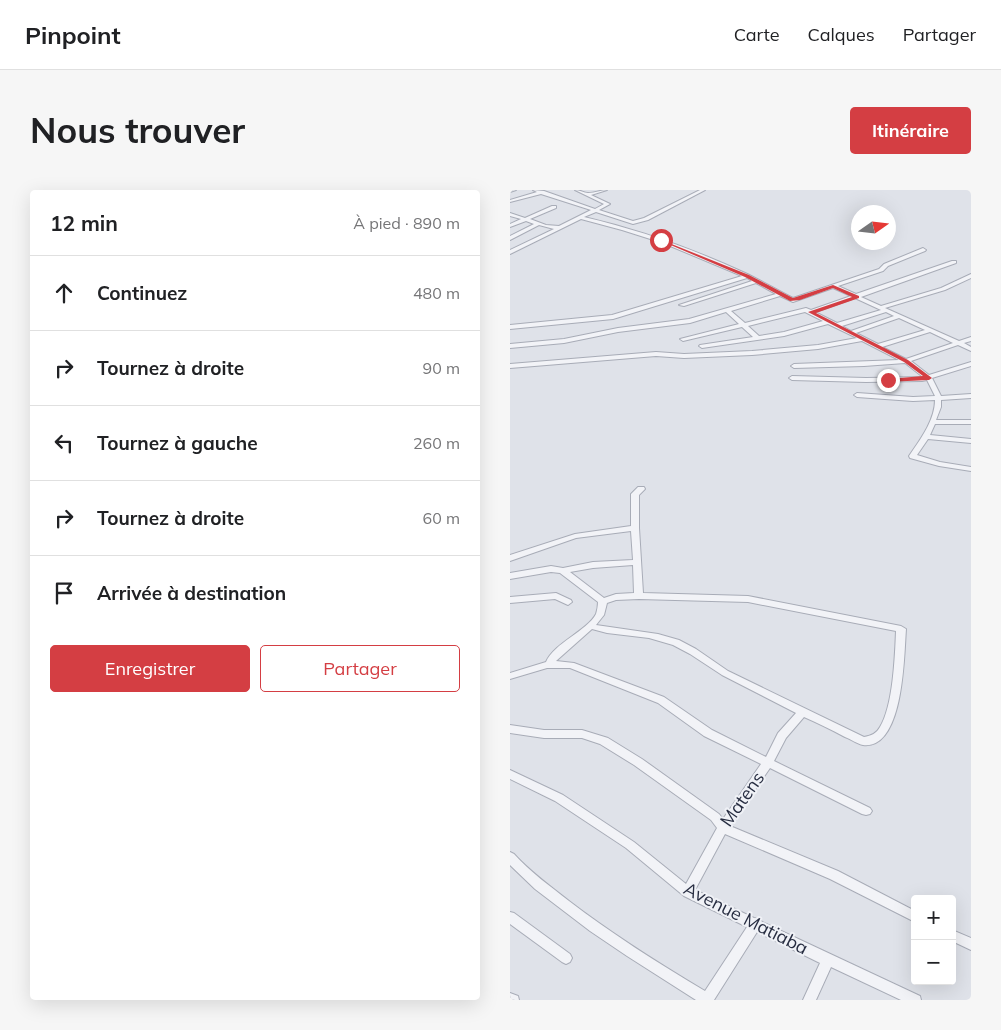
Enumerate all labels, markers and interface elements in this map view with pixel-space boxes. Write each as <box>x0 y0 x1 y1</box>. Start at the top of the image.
text: Pinpoint <box>25 20 121 50</box>
text: Carte <box>734 23 780 46</box>
text: Calques <box>808 23 875 46</box>
text: Partager <box>903 23 976 46</box>
button: Itinéraire <box>850 107 971 154</box>
text: Nous trouver <box>30 108 245 152</box>
north arrow <box>851 205 896 250</box>
text: 12 min <box>50 210 118 236</box>
text: À pied · 890 m <box>353 213 460 233</box>
route start <box>650 229 673 252</box>
icon: ahead <box>50 279 78 307</box>
text: Continuez <box>97 281 187 305</box>
text: 480 m <box>413 283 460 303</box>
icon: right <box>50 354 78 382</box>
text: Tournez à droite <box>97 356 244 380</box>
text: 90 m <box>423 358 460 378</box>
route end <box>877 369 900 392</box>
icon: left <box>50 429 78 457</box>
text: Tournez à gauche <box>97 431 258 455</box>
text: 260 m <box>413 433 460 453</box>
icon: right <box>50 504 78 532</box>
text: Tournez à droite <box>97 506 244 530</box>
text: 60 m <box>423 508 460 528</box>
icon: arrive <box>50 579 78 607</box>
text: Arrivée à destination <box>97 581 286 605</box>
button: Enregistrer <box>50 645 250 692</box>
button: Partager <box>260 645 460 692</box>
street label: Matens <box>715 767 769 831</box>
street label: Avenue Matiaba <box>680 877 812 959</box>
map controls <box>911 895 956 985</box>
button: + <box>911 895 956 940</box>
button: − <box>911 940 956 985</box>

